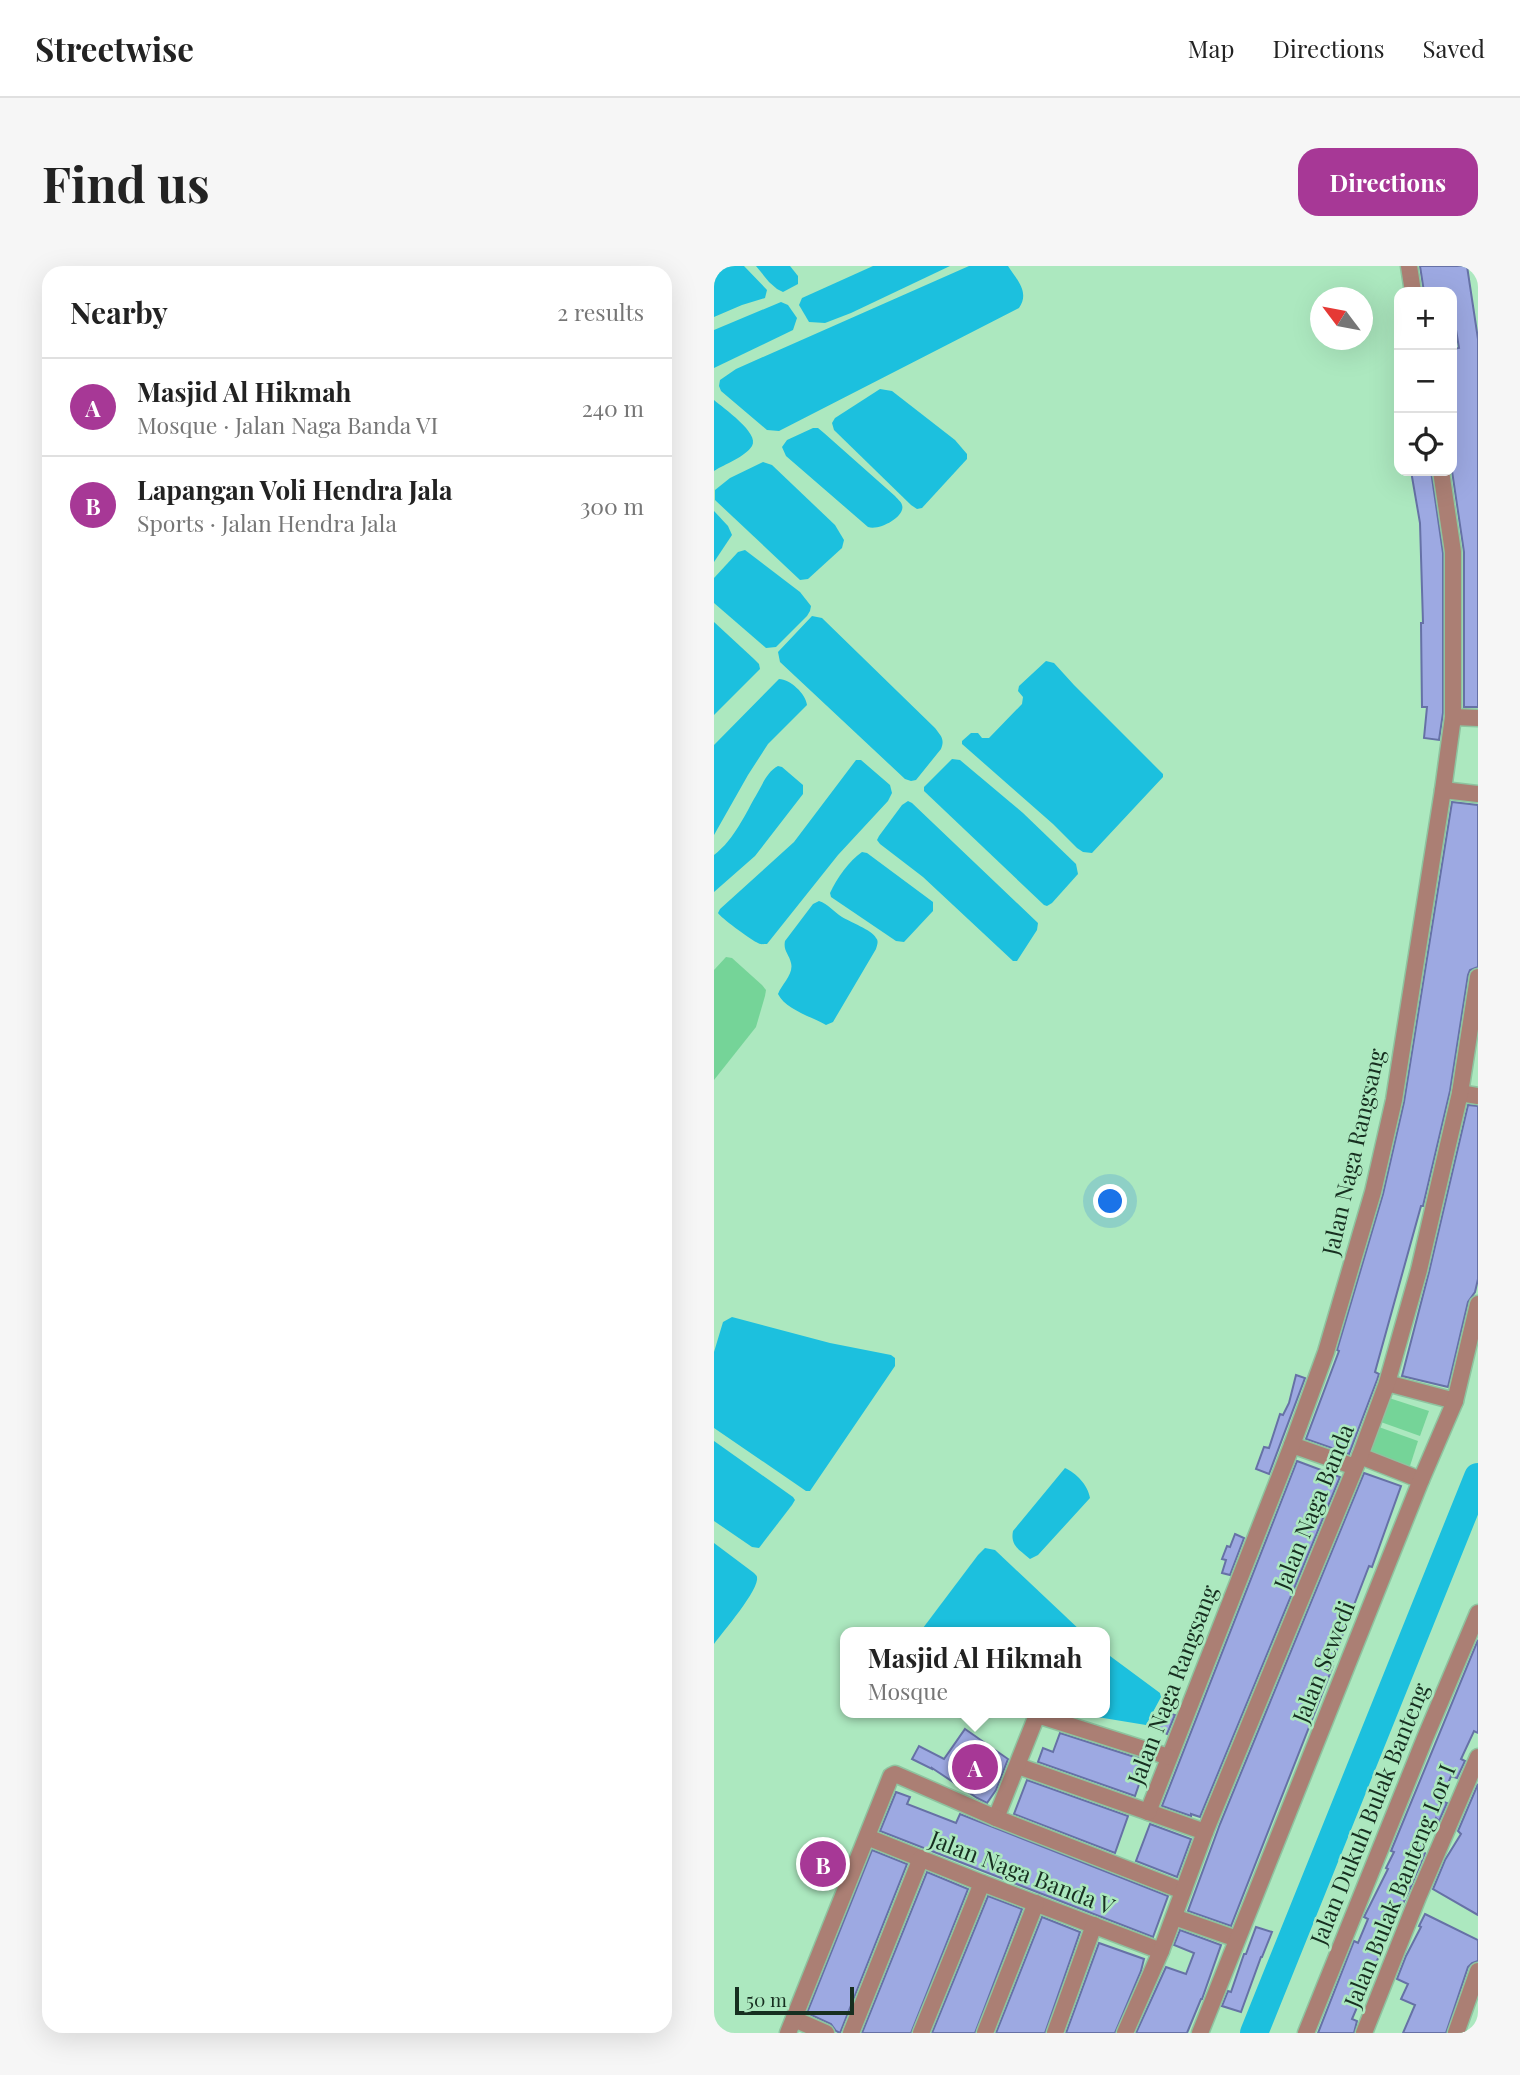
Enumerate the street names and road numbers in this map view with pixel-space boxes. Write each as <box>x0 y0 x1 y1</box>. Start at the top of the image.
street label: Jalan Naga Rangsang <box>1313 1045 1391 1259</box>
street label: Jalan Naga Banda <box>1265 1418 1360 1595</box>
street label: Jalan Naga Rangsang <box>1119 1580 1224 1790</box>
street label: Jalan Sewedi <box>1284 1596 1361 1728</box>
street label: Jalan Dukuh Bulak Banteng <box>1301 1678 1435 1950</box>
street label: Jalan Bulak Banteng Lor I <box>1335 1759 1462 2013</box>
street label: Jalan Naga Banda V <box>925 1822 1120 1921</box>

